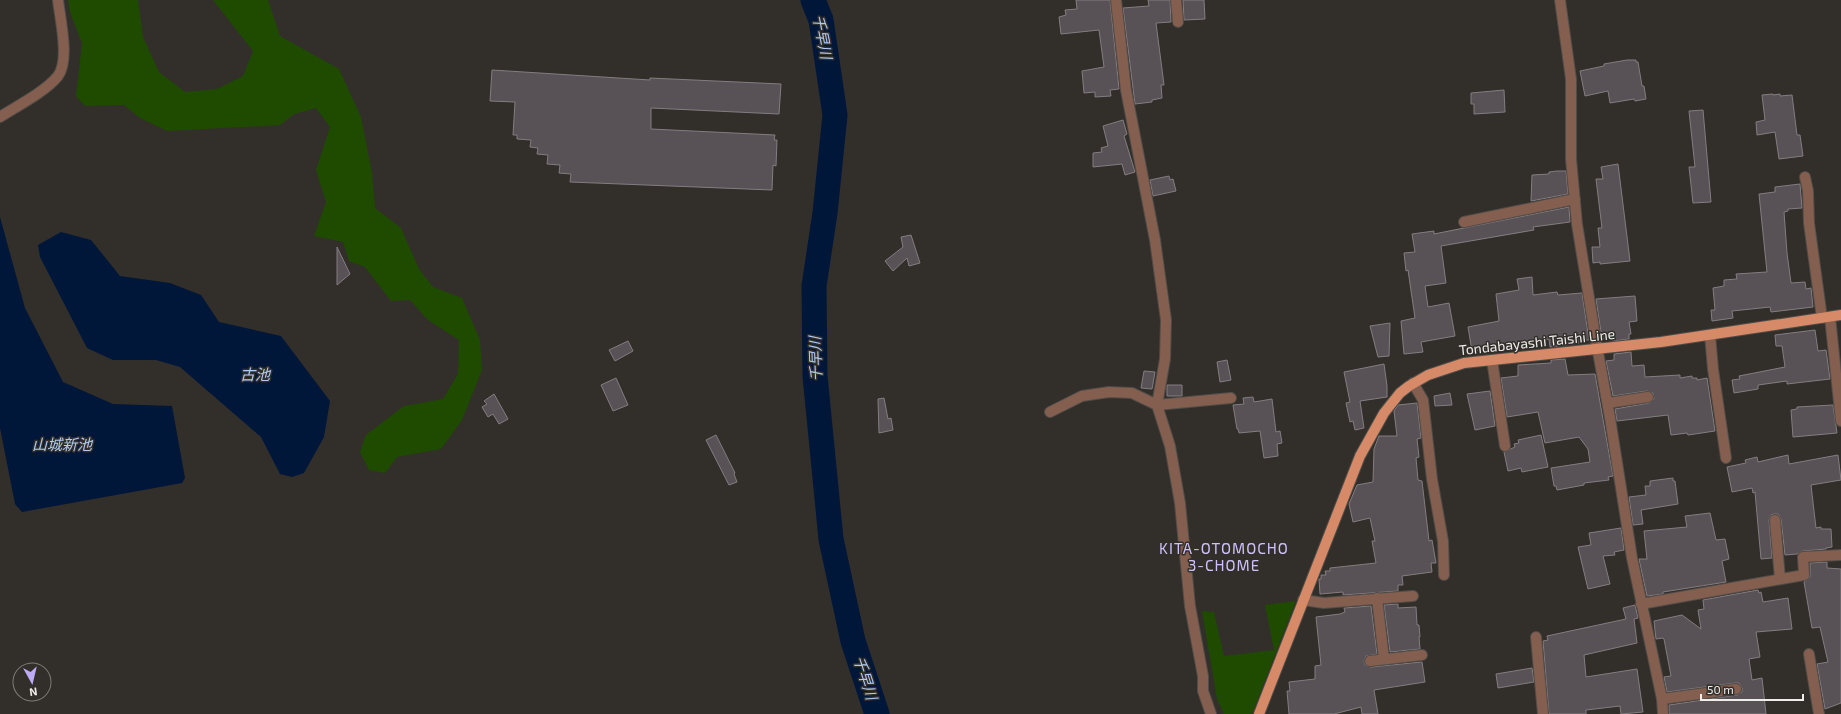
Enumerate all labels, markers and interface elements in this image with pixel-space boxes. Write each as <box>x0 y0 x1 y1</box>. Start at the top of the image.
water label: 千早川 <box>810 13 836 63</box>
street label: Tondabayashi Taishi Line <box>1458 325 1616 358</box>
water label: 千早川 <box>805 334 825 382</box>
water label: 古池 <box>240 365 272 383</box>
water label: 山城新池 <box>32 435 94 453</box>
district label: KITA-OTOMOCHO 3-CHOME <box>1159 539 1289 574</box>
water label: 千早川 <box>850 654 882 704</box>
north arrow <box>12 662 52 702</box>
scale bar <box>1701 676 1803 702</box>
text: 50 m <box>1707 682 1734 696</box>
text: N <box>29 685 38 699</box>

